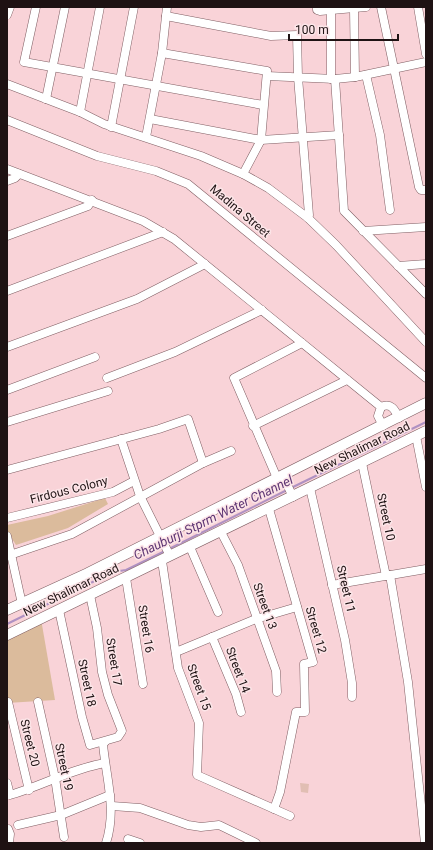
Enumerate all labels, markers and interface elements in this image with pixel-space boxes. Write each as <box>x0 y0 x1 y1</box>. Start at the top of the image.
scale bar <box>289 16 398 42</box>
text: 100 m <box>295 23 329 37</box>
street label: Madina Street <box>207 182 273 240</box>
street label: New Shalimar Road <box>312 419 412 477</box>
water label: Chauburji Stprm Water Channel <box>131 472 296 563</box>
street label: Firdous Colony <box>29 473 110 506</box>
street label: Street 10 <box>374 492 398 542</box>
street label: New Shalimar Road <box>21 561 121 619</box>
street label: Street 11 <box>334 564 358 614</box>
street label: Street 13 <box>250 581 280 631</box>
street label: Street 16 <box>135 604 157 654</box>
street label: Street 12 <box>303 605 329 655</box>
street label: Street 17 <box>103 637 125 687</box>
street label: Street 14 <box>223 645 253 695</box>
street label: Street 18 <box>75 658 99 708</box>
street label: Street 15 <box>184 662 214 712</box>
street label: Street 20 <box>17 718 43 768</box>
street label: Street 19 <box>52 742 76 792</box>

